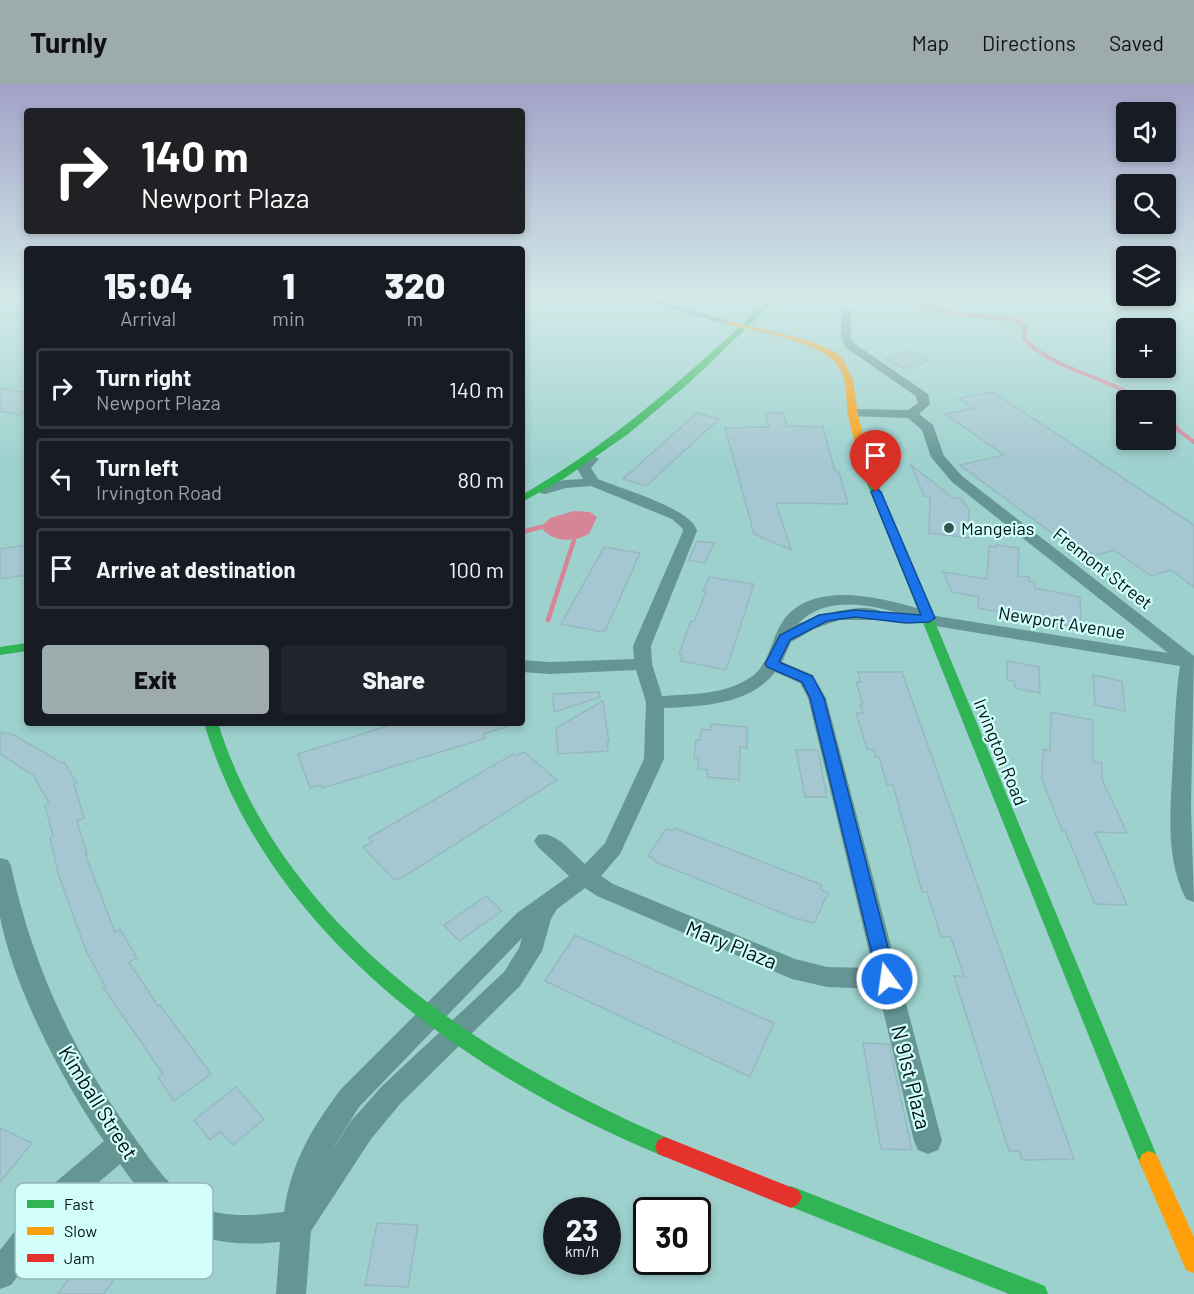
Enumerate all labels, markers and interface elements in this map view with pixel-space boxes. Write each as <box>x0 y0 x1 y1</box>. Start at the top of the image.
text: Turnly <box>30 25 107 59</box>
text: Map <box>912 30 949 55</box>
text: Directions <box>982 30 1076 55</box>
text: Saved <box>1109 30 1164 55</box>
map controls <box>1116 102 1176 450</box>
button: sound <box>1116 102 1176 162</box>
text: 140 m <box>141 130 249 180</box>
icon: right <box>42 132 120 210</box>
button: search <box>1116 174 1176 234</box>
text: Newport Plaza <box>141 181 309 213</box>
button: layers <box>1116 246 1176 306</box>
text: 15:04 <box>104 263 193 306</box>
text: 1 <box>282 263 295 306</box>
text: 320 <box>385 263 445 306</box>
text: Arrival <box>120 306 176 330</box>
text: min <box>272 306 305 330</box>
text: m <box>407 306 423 330</box>
button: + <box>1116 318 1176 378</box>
text: Turn right <box>96 364 191 390</box>
icon: right <box>45 372 78 405</box>
text: 140 m <box>449 376 504 402</box>
text: Newport Plaza <box>96 390 221 414</box>
button: − <box>1116 390 1176 450</box>
pin <box>850 430 901 492</box>
icon: arrive <box>859 439 892 472</box>
text: Turn left <box>96 454 179 480</box>
icon: left <box>45 462 78 495</box>
text: 80 m <box>458 466 504 492</box>
text: Irvington Road <box>96 480 222 504</box>
place label: Mangeias <box>961 517 1034 539</box>
marker: Mangeias <box>942 521 956 535</box>
street label: Fremont Street <box>1049 523 1157 613</box>
icon: arrive <box>45 552 78 585</box>
text: Arrive at destination <box>96 556 295 582</box>
text: 100 m <box>449 556 504 582</box>
street label: Newport Avenue <box>997 601 1127 643</box>
button: Exit <box>42 645 269 714</box>
button: Share <box>281 645 507 714</box>
street label: Irvington Road <box>970 695 1032 809</box>
street label: Mary Plaza <box>683 914 781 974</box>
position arrow <box>855 947 919 1011</box>
street label: N 91st Plaza <box>887 1022 937 1132</box>
street label: Kimball Street <box>54 1041 144 1163</box>
legend <box>15 1183 213 1279</box>
text: Fast <box>64 1194 94 1213</box>
speed limit sign: 30 <box>633 1197 711 1275</box>
text: 23 <box>566 1211 598 1247</box>
text: Slow <box>64 1221 97 1240</box>
text: km/h <box>565 1242 599 1260</box>
text: Jam <box>64 1248 95 1267</box>

